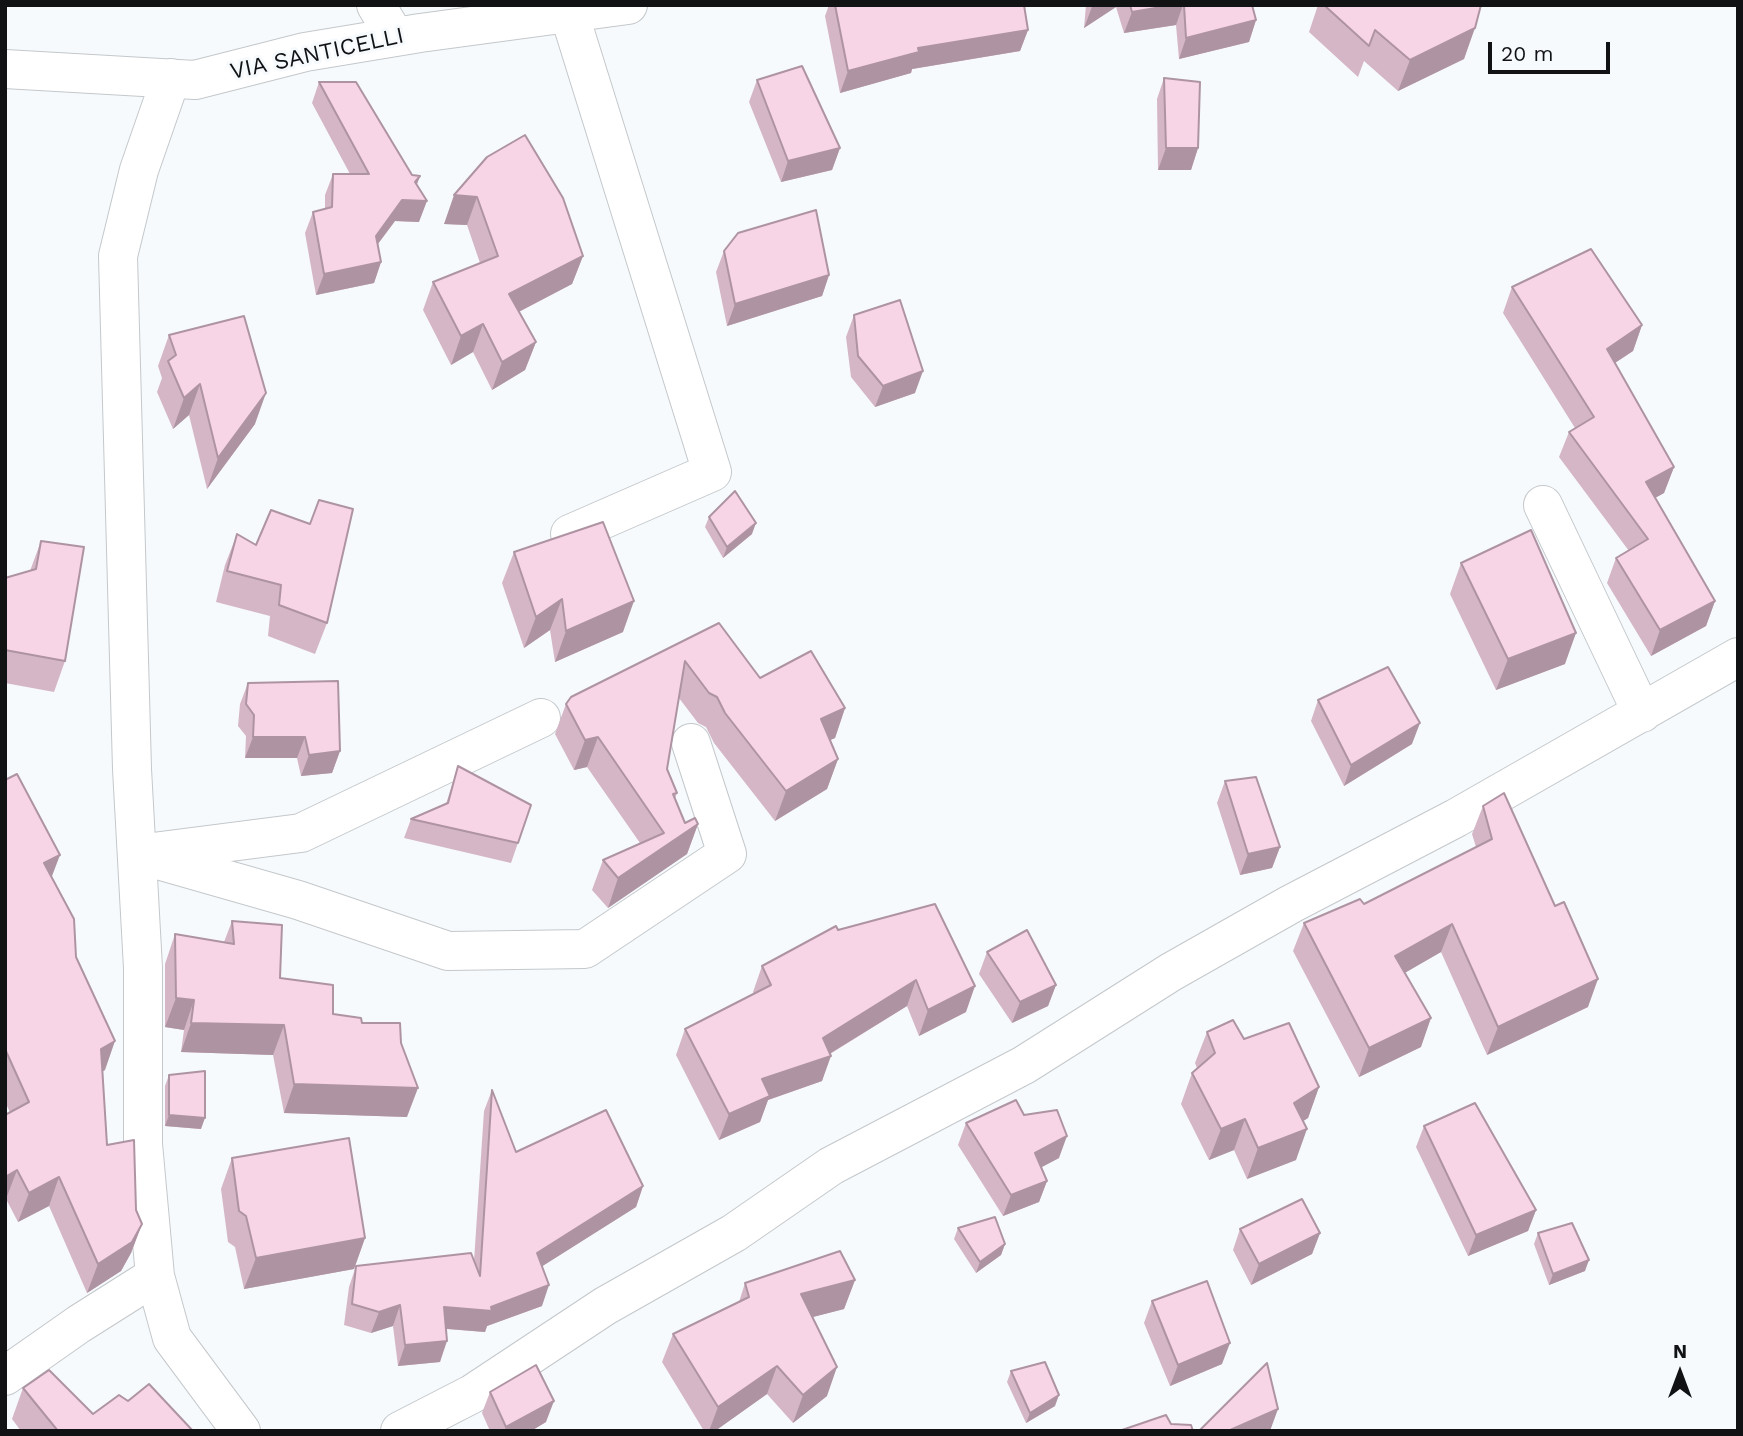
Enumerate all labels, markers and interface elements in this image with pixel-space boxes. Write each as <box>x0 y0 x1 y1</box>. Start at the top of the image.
street label: VIA SANTICELLI <box>228 22 406 86</box>
scale bar <box>1491 28 1614 72</box>
text: 20 m <box>1501 41 1553 66</box>
north arrow <box>1645 1338 1715 1408</box>
text: N <box>1673 1340 1687 1363</box>

